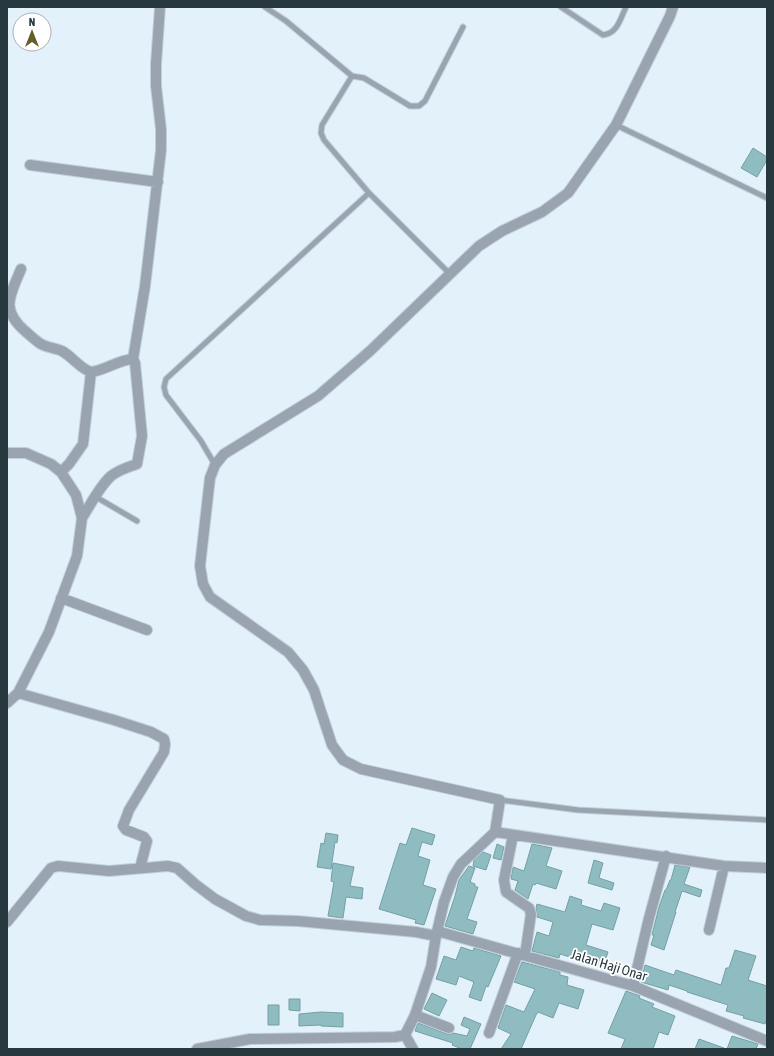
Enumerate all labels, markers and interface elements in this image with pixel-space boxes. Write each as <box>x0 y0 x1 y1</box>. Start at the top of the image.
north arrow <box>12 12 52 52</box>
text: N <box>29 16 35 28</box>
street label: Jalan Haji Onar <box>569 946 650 984</box>

